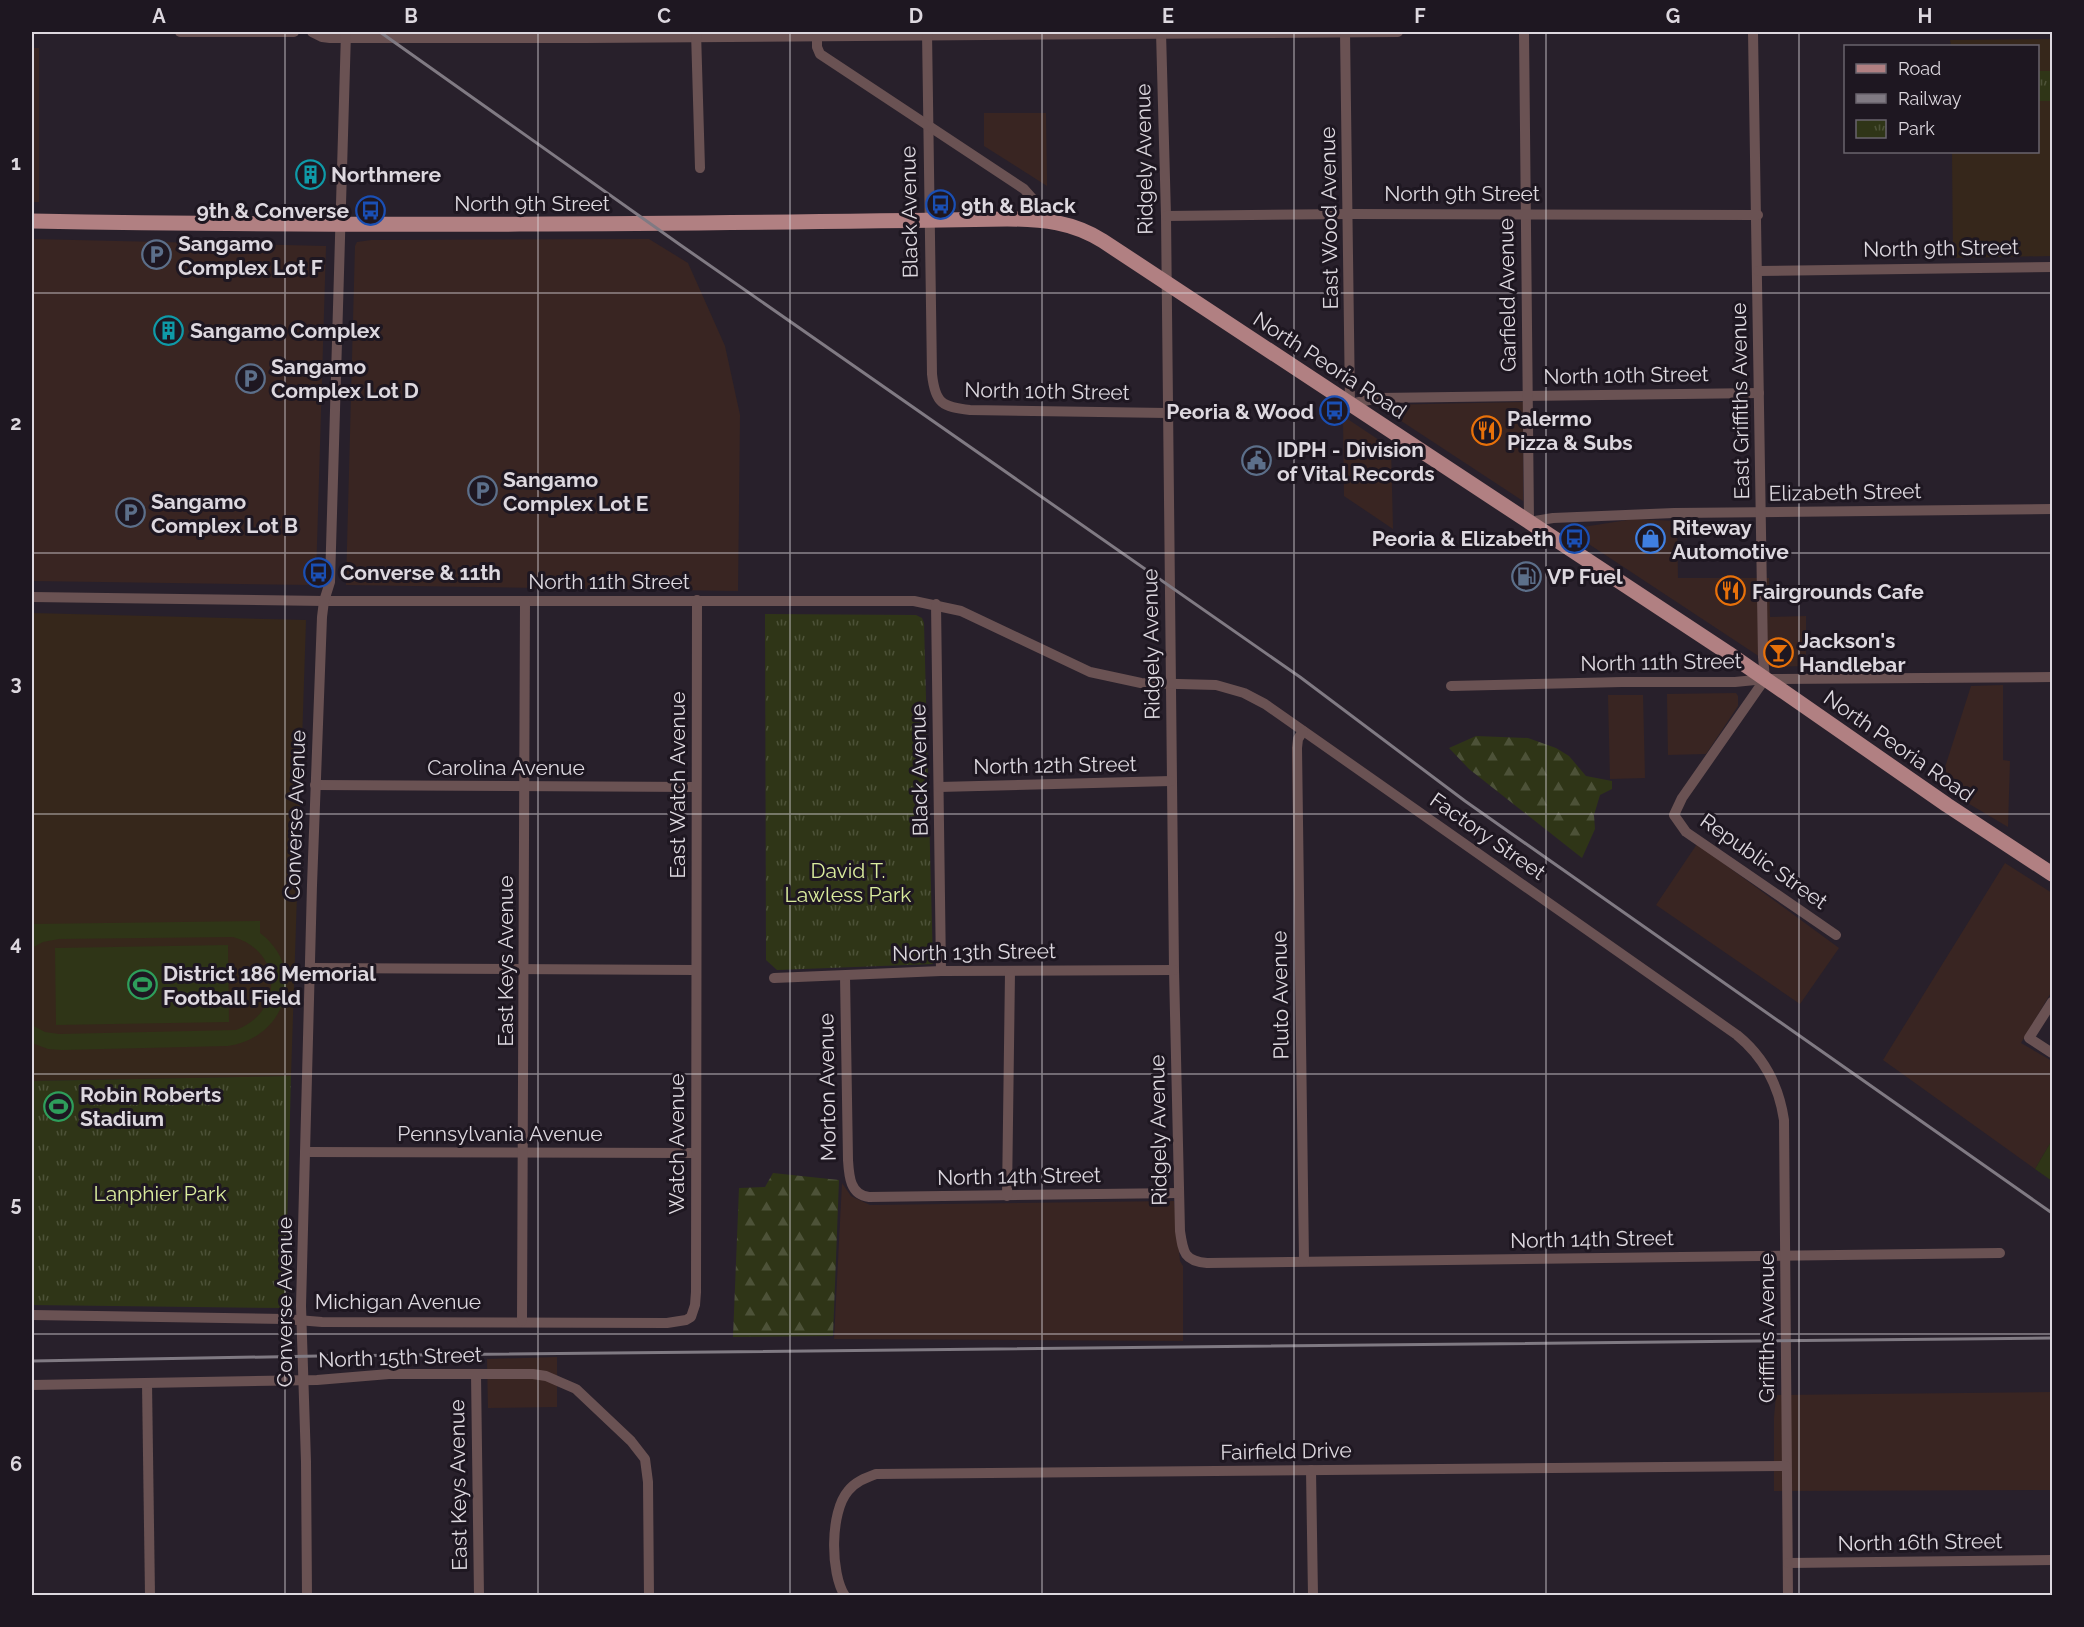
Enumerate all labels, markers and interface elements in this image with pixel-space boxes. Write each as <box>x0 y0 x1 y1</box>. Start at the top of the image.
text: A <box>152 4 166 28</box>
text: B <box>404 4 418 28</box>
text: C <box>657 4 671 28</box>
text: D <box>909 4 923 28</box>
text: E <box>1162 4 1174 28</box>
text: F <box>1414 4 1426 28</box>
text: G <box>1666 4 1680 28</box>
text: H <box>1918 4 1932 28</box>
legend <box>1844 45 2039 153</box>
text: Road <box>1898 58 1941 79</box>
street label: Ridgely Avenue <box>1130 83 1158 235</box>
text: Railway <box>1898 88 1962 109</box>
text: Park <box>1898 118 1935 139</box>
street label: East Wood Avenue <box>1315 126 1343 310</box>
street label: Black Avenue <box>895 146 923 278</box>
text: 1 <box>11 151 21 175</box>
building icon: Northmere <box>294 158 326 190</box>
place label: Northmere <box>331 162 442 187</box>
street label: North 9th Street <box>1384 181 1540 206</box>
bus stop icon: 9th & Black <box>924 189 956 221</box>
street label: North 9th Street <box>454 191 610 216</box>
place label: 9th & Black <box>961 193 1076 218</box>
bus stop icon: 9th & Converse <box>354 194 386 226</box>
place label: 9th & Converse <box>196 198 349 223</box>
street label: Garfield Avenue <box>1493 218 1521 372</box>
place label: Sangamo Complex Lot F <box>178 231 323 280</box>
street label: North 9th Street <box>1863 234 2019 262</box>
parking icon: Sangamo Complex Lot F <box>141 239 173 271</box>
street label: East Griffiths Avenue <box>1726 302 1754 500</box>
street label: North Peoria Road <box>1249 306 1411 424</box>
building icon: Sangamo Complex <box>153 314 185 346</box>
place label: Sangamo Complex <box>190 318 381 343</box>
place label: Sangamo Complex Lot D <box>271 354 419 403</box>
street label: North 10th Street <box>1543 361 1709 389</box>
parking icon: Sangamo Complex Lot D <box>234 362 266 394</box>
street label: North 10th Street <box>964 377 1130 405</box>
bus stop icon: Peoria & Wood <box>1319 395 1351 427</box>
place label: Peoria & Wood <box>1166 399 1314 424</box>
place label: Palermo Pizza & Subs <box>1507 406 1633 455</box>
text: 2 <box>10 411 22 435</box>
restaurant icon: Palermo Pizza & Subs <box>1470 414 1502 446</box>
place label: IDPH - Division of Vital Records <box>1277 437 1435 486</box>
public building icon: IDPH - Division of Vital Records <box>1240 445 1272 477</box>
place label: Sangamo Complex Lot E <box>503 467 648 516</box>
parking icon: Sangamo Complex Lot E <box>466 475 498 507</box>
street label: Elizabeth Street <box>1768 478 1922 506</box>
place label: Sangamo Complex Lot B <box>151 489 298 538</box>
parking icon: Sangamo Complex Lot B <box>114 497 146 529</box>
place label: Riteway Automotive <box>1672 515 1789 564</box>
bus stop icon: Peoria & Elizabeth <box>1559 522 1591 554</box>
shop icon: Riteway Automotive <box>1635 523 1667 555</box>
place label: Peoria & Elizabeth <box>1372 526 1554 551</box>
bus stop icon: Converse & 11th <box>303 556 335 588</box>
place label: Converse & 11th <box>340 560 501 585</box>
fuel station icon: VP Fuel <box>1510 560 1542 592</box>
place label: VP Fuel <box>1547 564 1623 589</box>
street label: Ridgely Avenue <box>1137 568 1165 720</box>
street label: North 11th Street <box>528 569 690 594</box>
restaurant icon: Fairgrounds Cafe <box>1715 575 1747 607</box>
place label: Fairgrounds Cafe <box>1752 579 1924 604</box>
place label: Jackson's Handlebar <box>1799 628 1906 677</box>
bar icon: Jackson's Handlebar <box>1762 636 1794 668</box>
street label: North 11th Street <box>1580 648 1742 676</box>
text: 3 <box>10 671 22 695</box>
street label: North Peoria Road <box>1819 685 1979 807</box>
street label: East Watch Avenue <box>665 691 690 879</box>
street label: Black Avenue <box>905 704 933 836</box>
street label: Converse Avenue <box>280 729 310 901</box>
street label: North 12th Street <box>973 751 1137 779</box>
street label: Carolina Avenue <box>427 755 585 780</box>
street label: Factory Street <box>1425 787 1551 885</box>
street label: Republic Street <box>1696 808 1832 914</box>
park label: David T. Lawless Park <box>785 858 912 907</box>
street label: East Keys Avenue <box>493 875 518 1047</box>
street label: Pluto Avenue <box>1266 930 1294 1060</box>
text: 4 <box>10 931 22 955</box>
street label: North 13th Street <box>892 938 1056 966</box>
place label: District 186 Memorial Football Field <box>163 961 376 1010</box>
sports icon: District 186 Memorial Football Field <box>126 969 158 1001</box>
street label: Morton Avenue <box>813 1013 841 1161</box>
street label: Ridgely Avenue <box>1144 1054 1172 1206</box>
street label: Watch Avenue <box>664 1073 689 1215</box>
place label: Robin Roberts Stadium <box>80 1082 221 1131</box>
sports icon: Robin Roberts Stadium <box>43 1090 75 1122</box>
street label: Pennsylvania Avenue <box>397 1121 603 1146</box>
street label: North 14th Street <box>937 1162 1101 1190</box>
park label: Lanphier Park <box>93 1181 227 1206</box>
text: 5 <box>10 1192 22 1216</box>
street label: Converse Avenue <box>272 1217 297 1387</box>
street label: North 14th Street <box>1510 1225 1674 1253</box>
street label: Griffiths Avenue <box>1754 1253 1779 1403</box>
street label: Michigan Avenue <box>315 1289 481 1314</box>
street label: North 15th Street <box>318 1342 482 1372</box>
street label: East Keys Avenue <box>444 1399 472 1571</box>
street label: Fairfield Drive <box>1220 1437 1352 1465</box>
text: 6 <box>10 1452 22 1476</box>
street label: North 16th Street <box>1837 1528 2003 1556</box>

